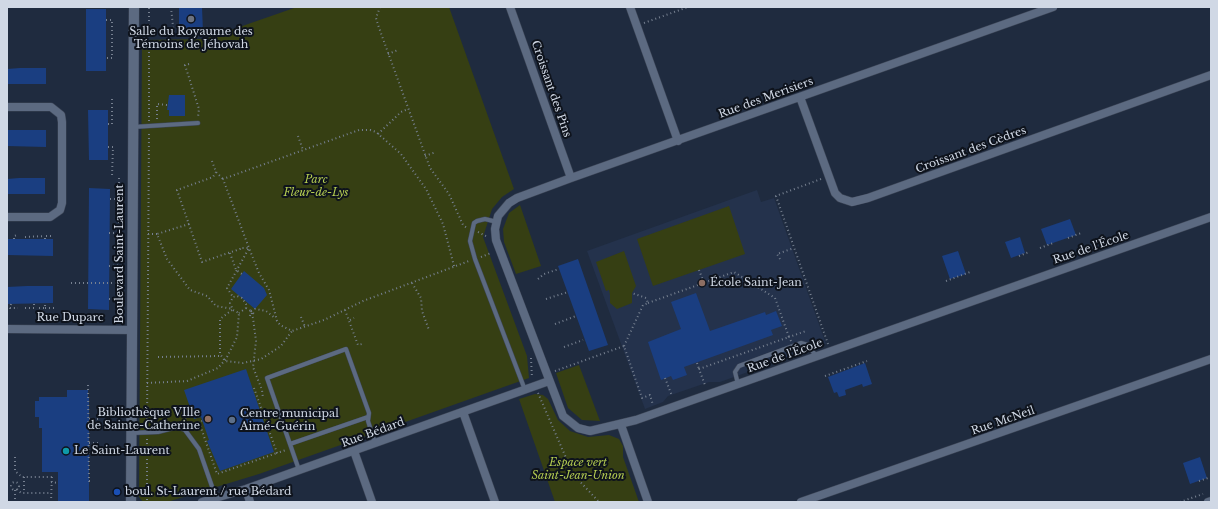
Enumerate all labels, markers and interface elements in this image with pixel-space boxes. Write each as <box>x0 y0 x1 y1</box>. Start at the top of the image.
marker: Salle du Royaume des Témoins de Jéhovah <box>186 14 196 24</box>
place label: Salle du Royaume des Témoins de Jéhovah <box>129 25 253 51</box>
street label: Croissant des Pins <box>528 39 574 139</box>
street label: Rue des Merisiers <box>717 75 815 121</box>
street label: Croissant des Cèdres <box>914 124 1028 176</box>
park label: Parc Fleur-de-Lys <box>284 173 348 199</box>
street label: Boulevard Saint-Laurent <box>113 184 127 324</box>
street label: Rue de l'École <box>1051 229 1131 267</box>
place label: École Saint-Jean <box>710 276 802 290</box>
marker: École Saint-Jean <box>697 278 707 288</box>
street label: Rue Duparc <box>36 311 104 325</box>
street label: Rue de l'École <box>745 336 825 376</box>
street label: Rue McNeil <box>969 404 1037 438</box>
place label: Bibliothèque VIlle de Sainte-Catherine <box>87 406 200 432</box>
place label: Centre municipal Aimé-Guérin <box>240 407 339 433</box>
marker: Bibliothèque VIlle de Sainte-Catherine <box>203 414 213 424</box>
marker: Centre municipal Aimé-Guérin <box>227 415 237 425</box>
street label: Rue Bédard <box>340 415 406 451</box>
place label: Le Saint-Laurent <box>74 444 170 458</box>
marker: Le Saint-Laurent <box>61 446 71 456</box>
park label: Espace vert Saint-Jean-Union <box>531 456 625 482</box>
place label: boul. St-Laurent / rue Bédard <box>125 485 291 499</box>
marker: boul. St-Laurent / rue Bédard <box>112 487 122 497</box>

